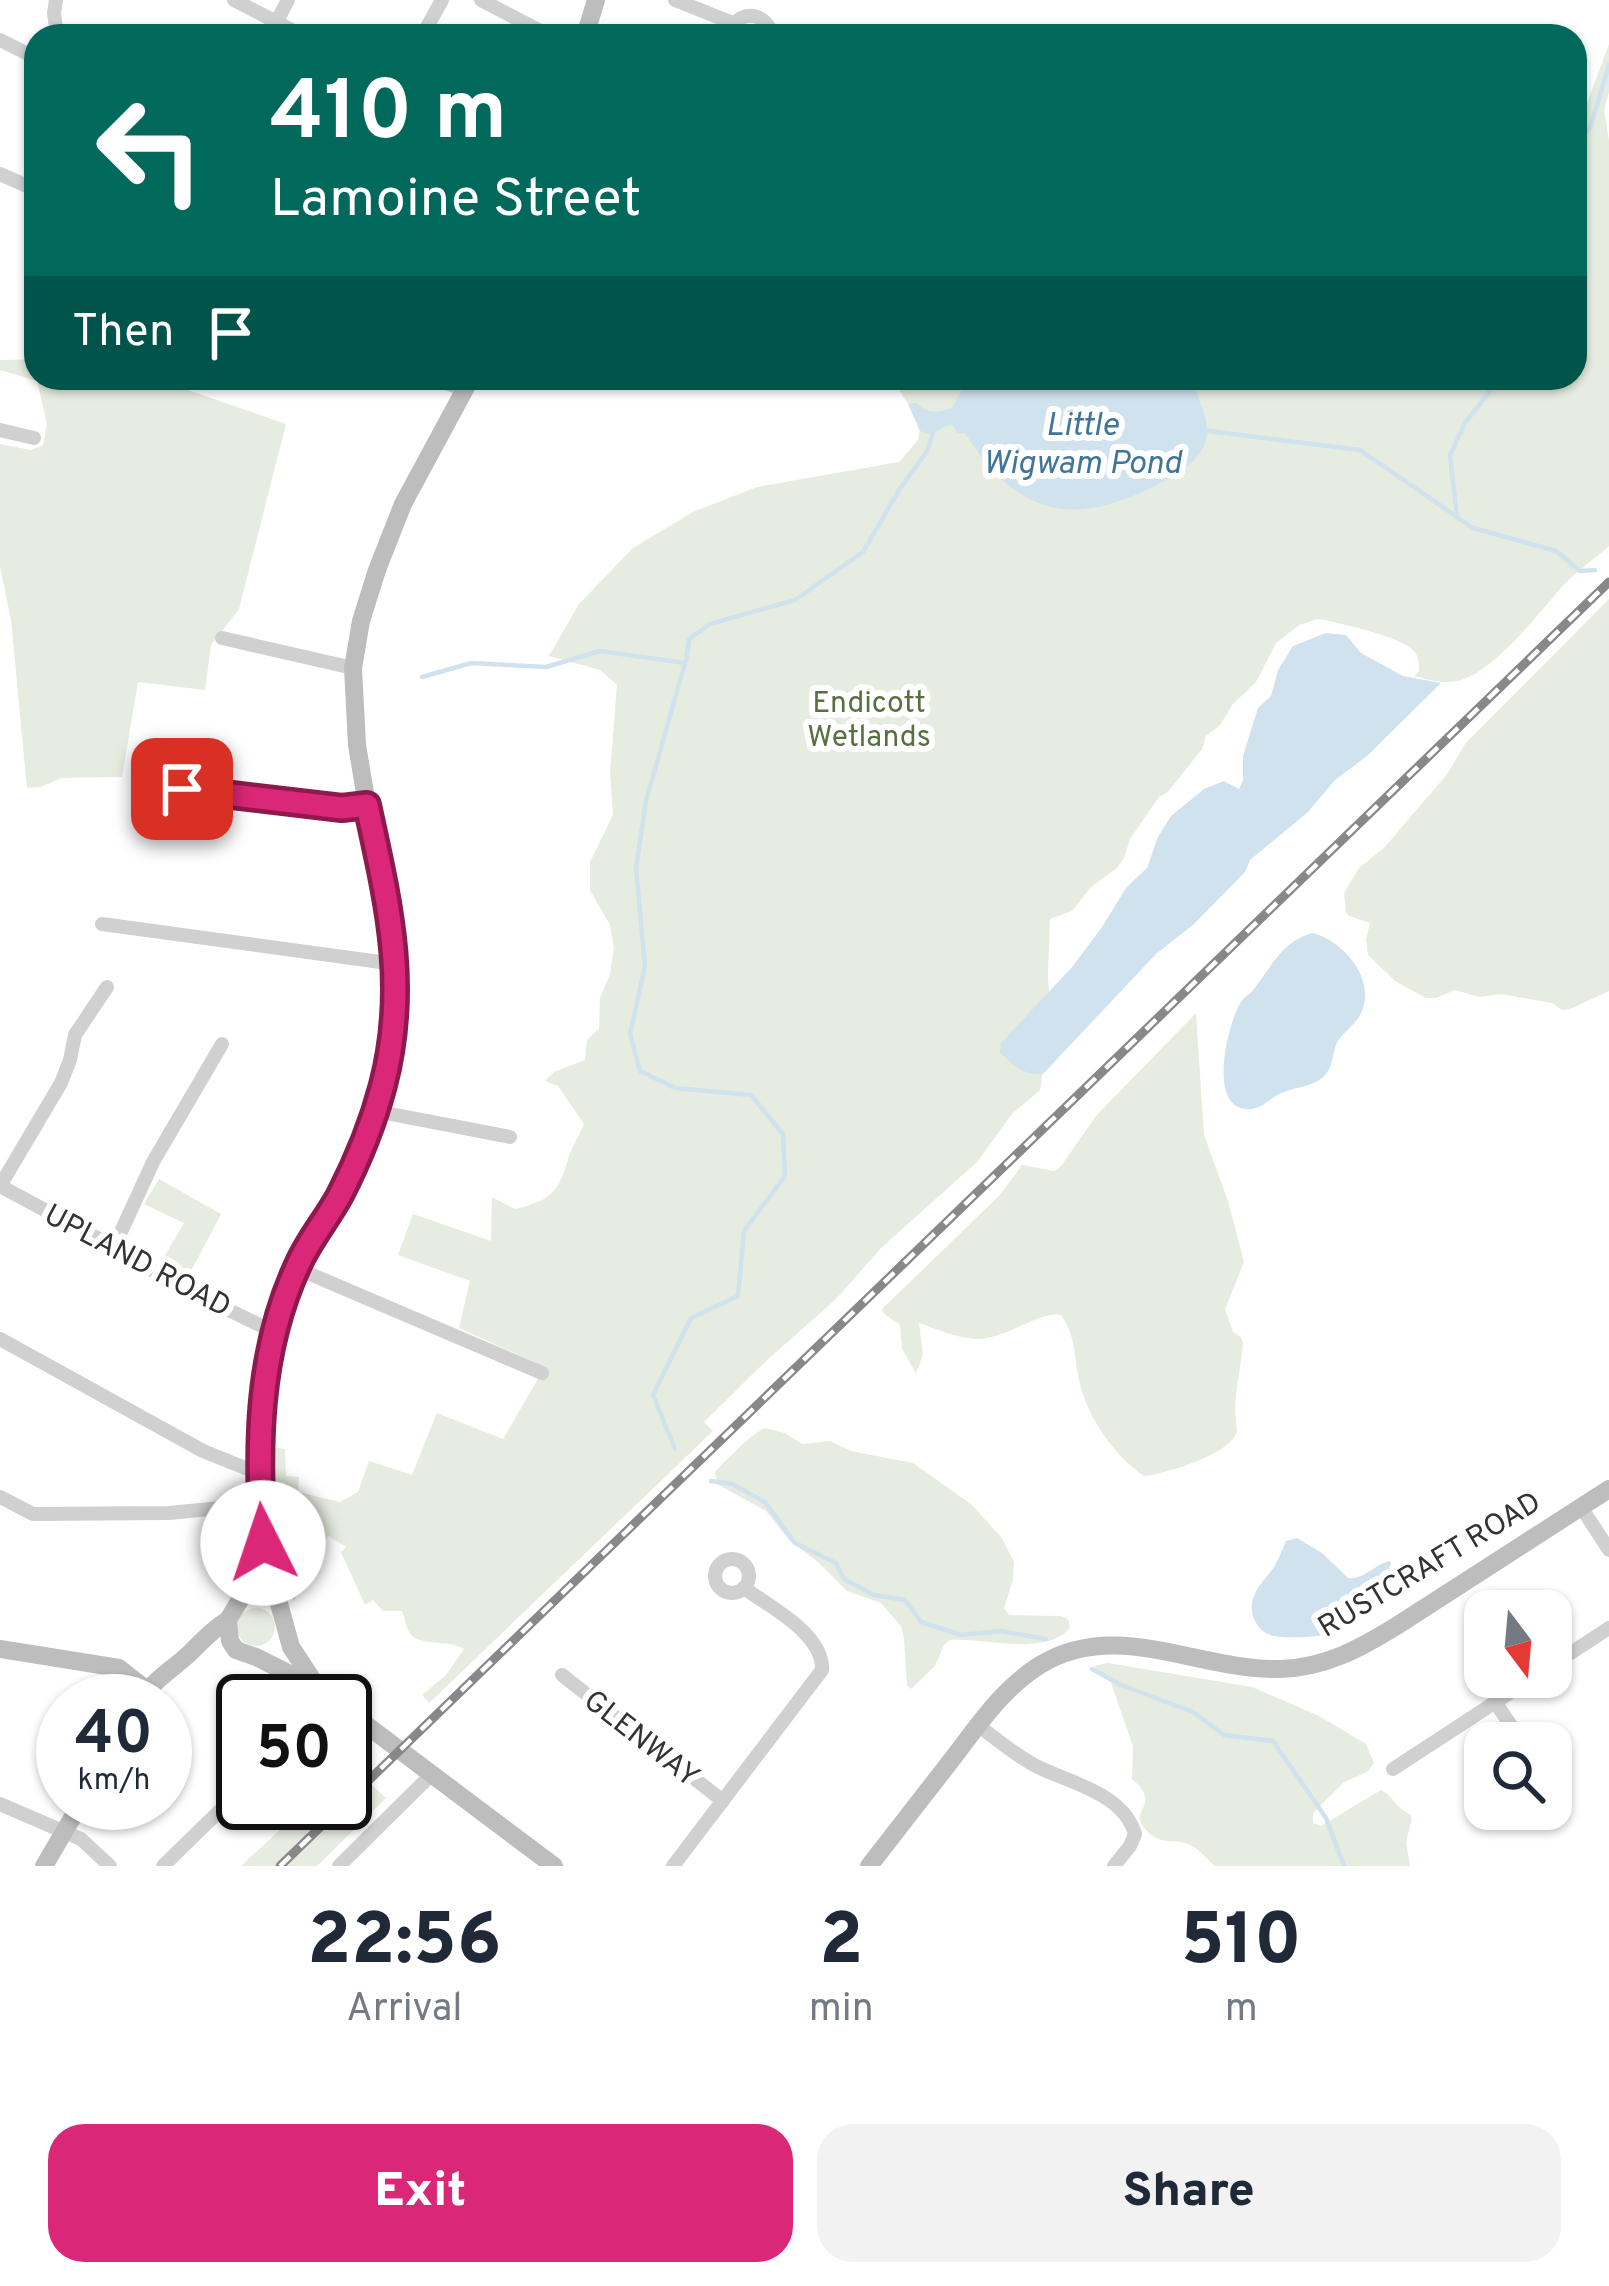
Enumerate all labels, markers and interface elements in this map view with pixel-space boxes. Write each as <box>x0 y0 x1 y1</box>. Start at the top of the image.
text: 410 m <box>270 63 507 169</box>
icon: left <box>72 72 228 228</box>
text: Lamoine Street <box>270 167 641 236</box>
icon: arrive <box>198 300 264 366</box>
text: Then <box>72 305 174 362</box>
water label: Little Wigwam Pond <box>983 406 1183 486</box>
park label: Endicott Wetlands <box>807 686 931 757</box>
pin <box>131 738 233 840</box>
icon: arrive <box>149 756 215 822</box>
street label: UPLAND ROAD <box>37 1198 236 1327</box>
position arrow <box>200 1480 326 1606</box>
street label: RUSTCRAFT ROAD <box>1312 1485 1548 1647</box>
north arrow <box>1464 1590 1572 1698</box>
map controls <box>1464 1590 1572 1830</box>
speed limit sign: 50 <box>216 1674 372 1830</box>
street label: GLENWAY <box>575 1683 706 1797</box>
text: 40 <box>75 1699 153 1775</box>
button: search <box>1464 1722 1572 1830</box>
text: km/h <box>78 1763 150 1800</box>
text: 22:56 <box>307 1898 502 1990</box>
text: 2 <box>819 1898 863 1990</box>
text: 510 <box>1181 1898 1302 1990</box>
text: Arrival <box>346 1986 462 2035</box>
text: min <box>809 1986 874 2035</box>
text: m <box>1225 1986 1258 2035</box>
button: Exit <box>48 2124 793 2262</box>
button: Share <box>817 2124 1561 2262</box>

